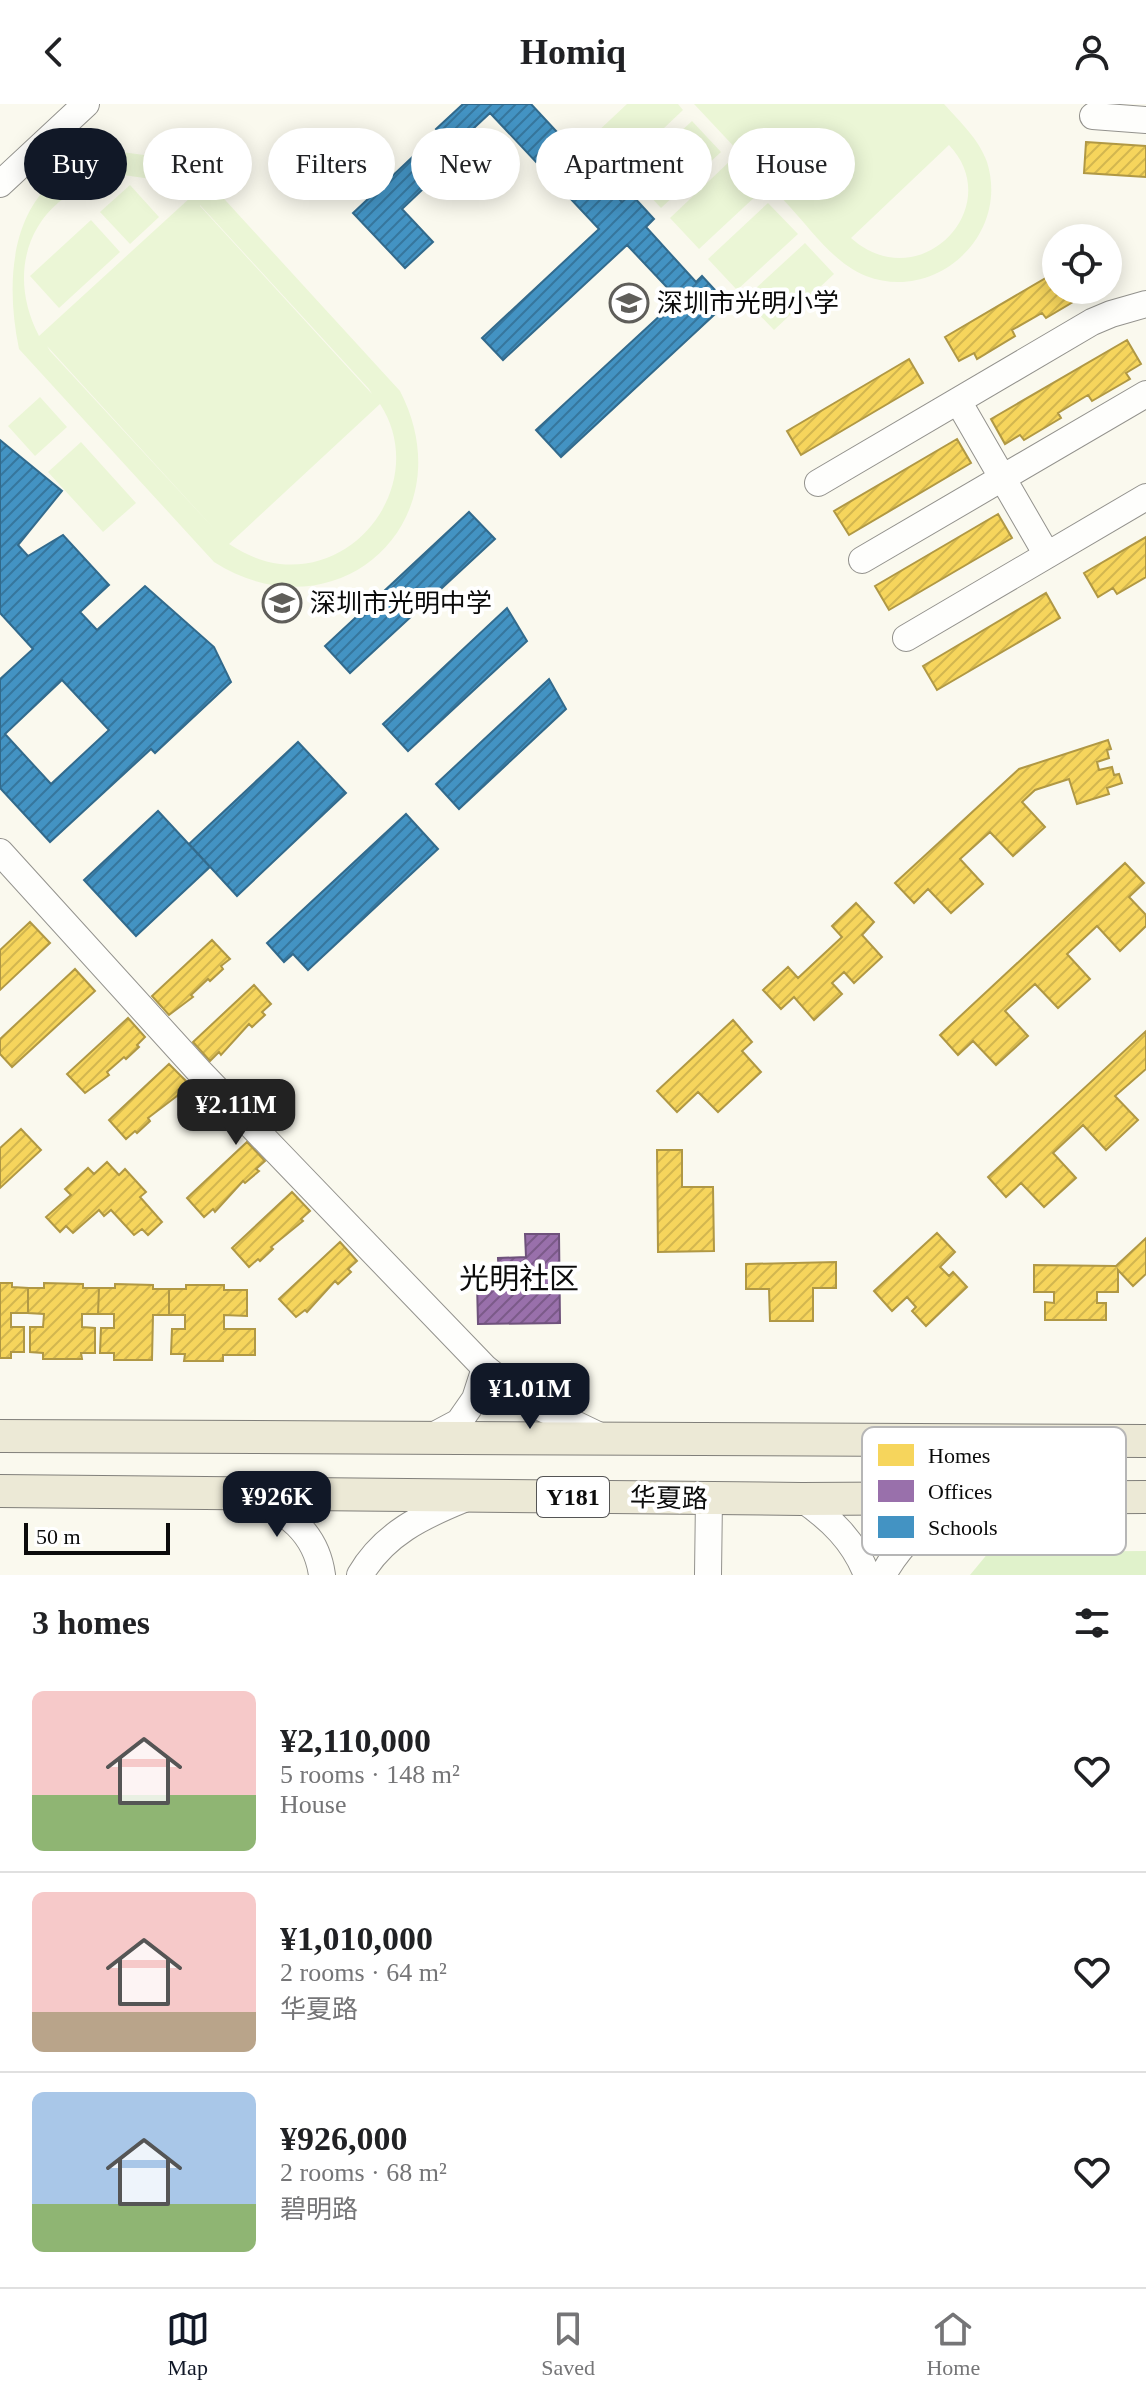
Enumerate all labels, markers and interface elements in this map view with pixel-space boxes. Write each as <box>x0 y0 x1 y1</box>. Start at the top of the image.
icon: back <box>32 30 76 74</box>
icon: person <box>1070 30 1114 74</box>
text: Homiq <box>520 32 626 72</box>
chip: Buy <box>24 128 127 200</box>
chip: Rent <box>143 128 252 200</box>
chip: Filters <box>268 128 395 200</box>
chip: New <box>411 128 520 200</box>
chip: Apartment <box>536 128 712 200</box>
chip: House <box>728 128 855 200</box>
map controls <box>1042 224 1122 304</box>
button: locate <box>1042 224 1122 304</box>
school or university icon: 深圳市光明小学 <box>608 282 650 324</box>
place label: 深圳市光明小学 <box>657 289 839 318</box>
school or university icon: 深圳市光明中学 <box>261 582 303 624</box>
place label: 深圳市光明中学 <box>310 589 492 618</box>
pin: ¥2.11M <box>171 1079 301 1147</box>
text: ¥2.11M <box>195 1090 277 1119</box>
district label: 光明社区 <box>459 1262 579 1295</box>
pin: ¥1.01M <box>465 1363 595 1431</box>
text: ¥1.01M <box>488 1374 572 1403</box>
legend <box>862 1427 1126 1555</box>
text: Homes <box>928 1443 990 1468</box>
pin: ¥926K <box>221 1471 333 1539</box>
road number: Y181 <box>537 1477 609 1517</box>
text: Offices <box>928 1479 992 1504</box>
text: ¥926K <box>241 1482 313 1511</box>
street label: 华夏路 <box>630 1483 708 1514</box>
text: Schools <box>928 1515 998 1540</box>
scale bar <box>24 1519 170 1555</box>
text: 50 m <box>36 1524 81 1549</box>
icon: filters <box>1070 1601 1114 1645</box>
text: 3 homes <box>32 1604 150 1641</box>
text: ¥2,110,000 <box>280 1722 431 1759</box>
icon: home <box>96 1723 192 1819</box>
icon: heart <box>1070 1749 1114 1793</box>
text: 5 rooms · 148 m² <box>280 1760 460 1789</box>
text: House <box>280 1790 346 1819</box>
text: ¥1,010,000 <box>280 1920 433 1957</box>
icon: home <box>96 1924 192 2020</box>
icon: heart <box>1070 1950 1114 1994</box>
text: 2 rooms · 64 m² <box>280 1958 447 1987</box>
text: 华夏路 <box>280 1995 358 2024</box>
text: ¥926,000 <box>280 2120 408 2157</box>
icon: home <box>96 2124 192 2220</box>
icon: heart <box>1070 2150 1114 2194</box>
text: 2 rooms · 68 m² <box>280 2158 447 2187</box>
text: 碧明路 <box>280 2195 358 2224</box>
tab: Map <box>166 2307 210 2381</box>
tab: Saved <box>541 2307 595 2381</box>
tab: Home <box>926 2307 980 2381</box>

